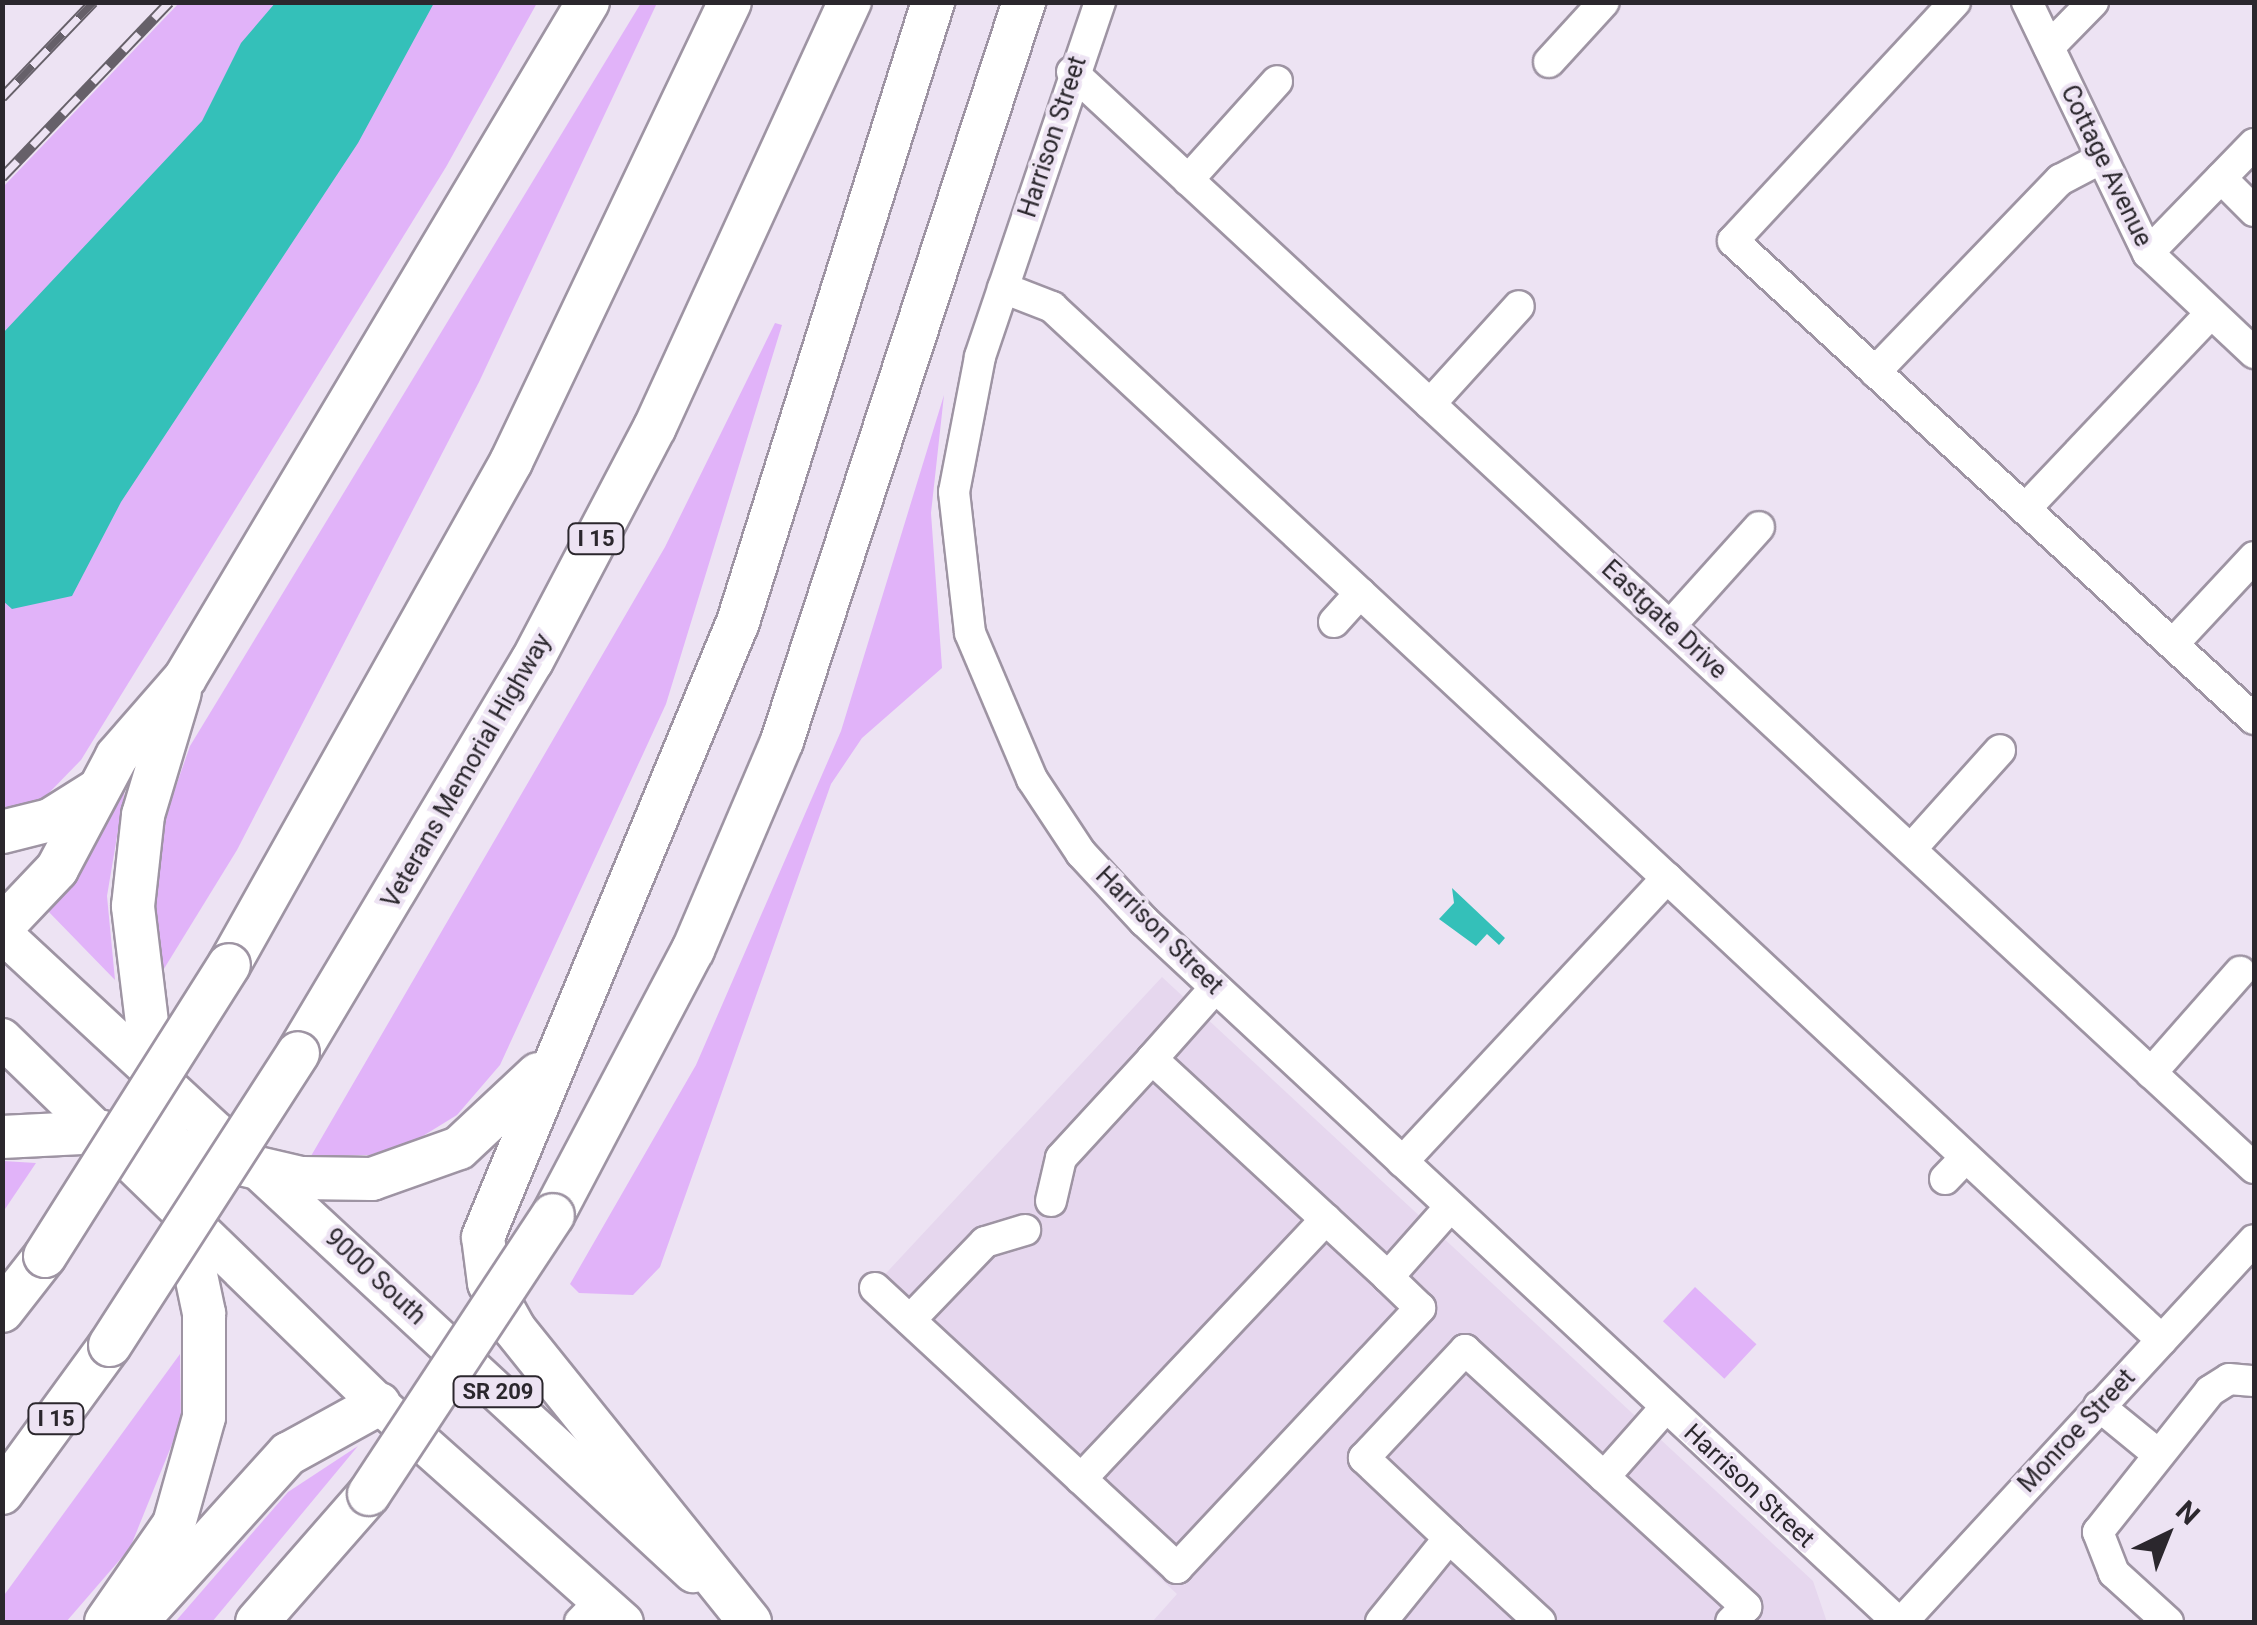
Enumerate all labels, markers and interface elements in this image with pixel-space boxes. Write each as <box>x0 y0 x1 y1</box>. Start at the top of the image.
street label: Harrison Street <box>1013 53 1093 221</box>
street label: Cottage Avenue <box>2054 80 2158 252</box>
road number: I 15 <box>566 522 626 556</box>
street label: Eastgate Drive <box>1595 554 1733 686</box>
street label: Veterans Memorial Highway <box>376 628 558 914</box>
street label: Harrison Street <box>1089 861 1229 1001</box>
street label: 9000 South <box>318 1223 432 1331</box>
street label: Monroe Street <box>2012 1363 2142 1499</box>
road number: SR 209 <box>450 1375 546 1409</box>
road number: I 15 <box>26 1402 86 1436</box>
street label: Harrison Street <box>1677 1418 1821 1554</box>
north arrow <box>2117 1485 2217 1585</box>
text: N <box>2169 1494 2206 1531</box>

